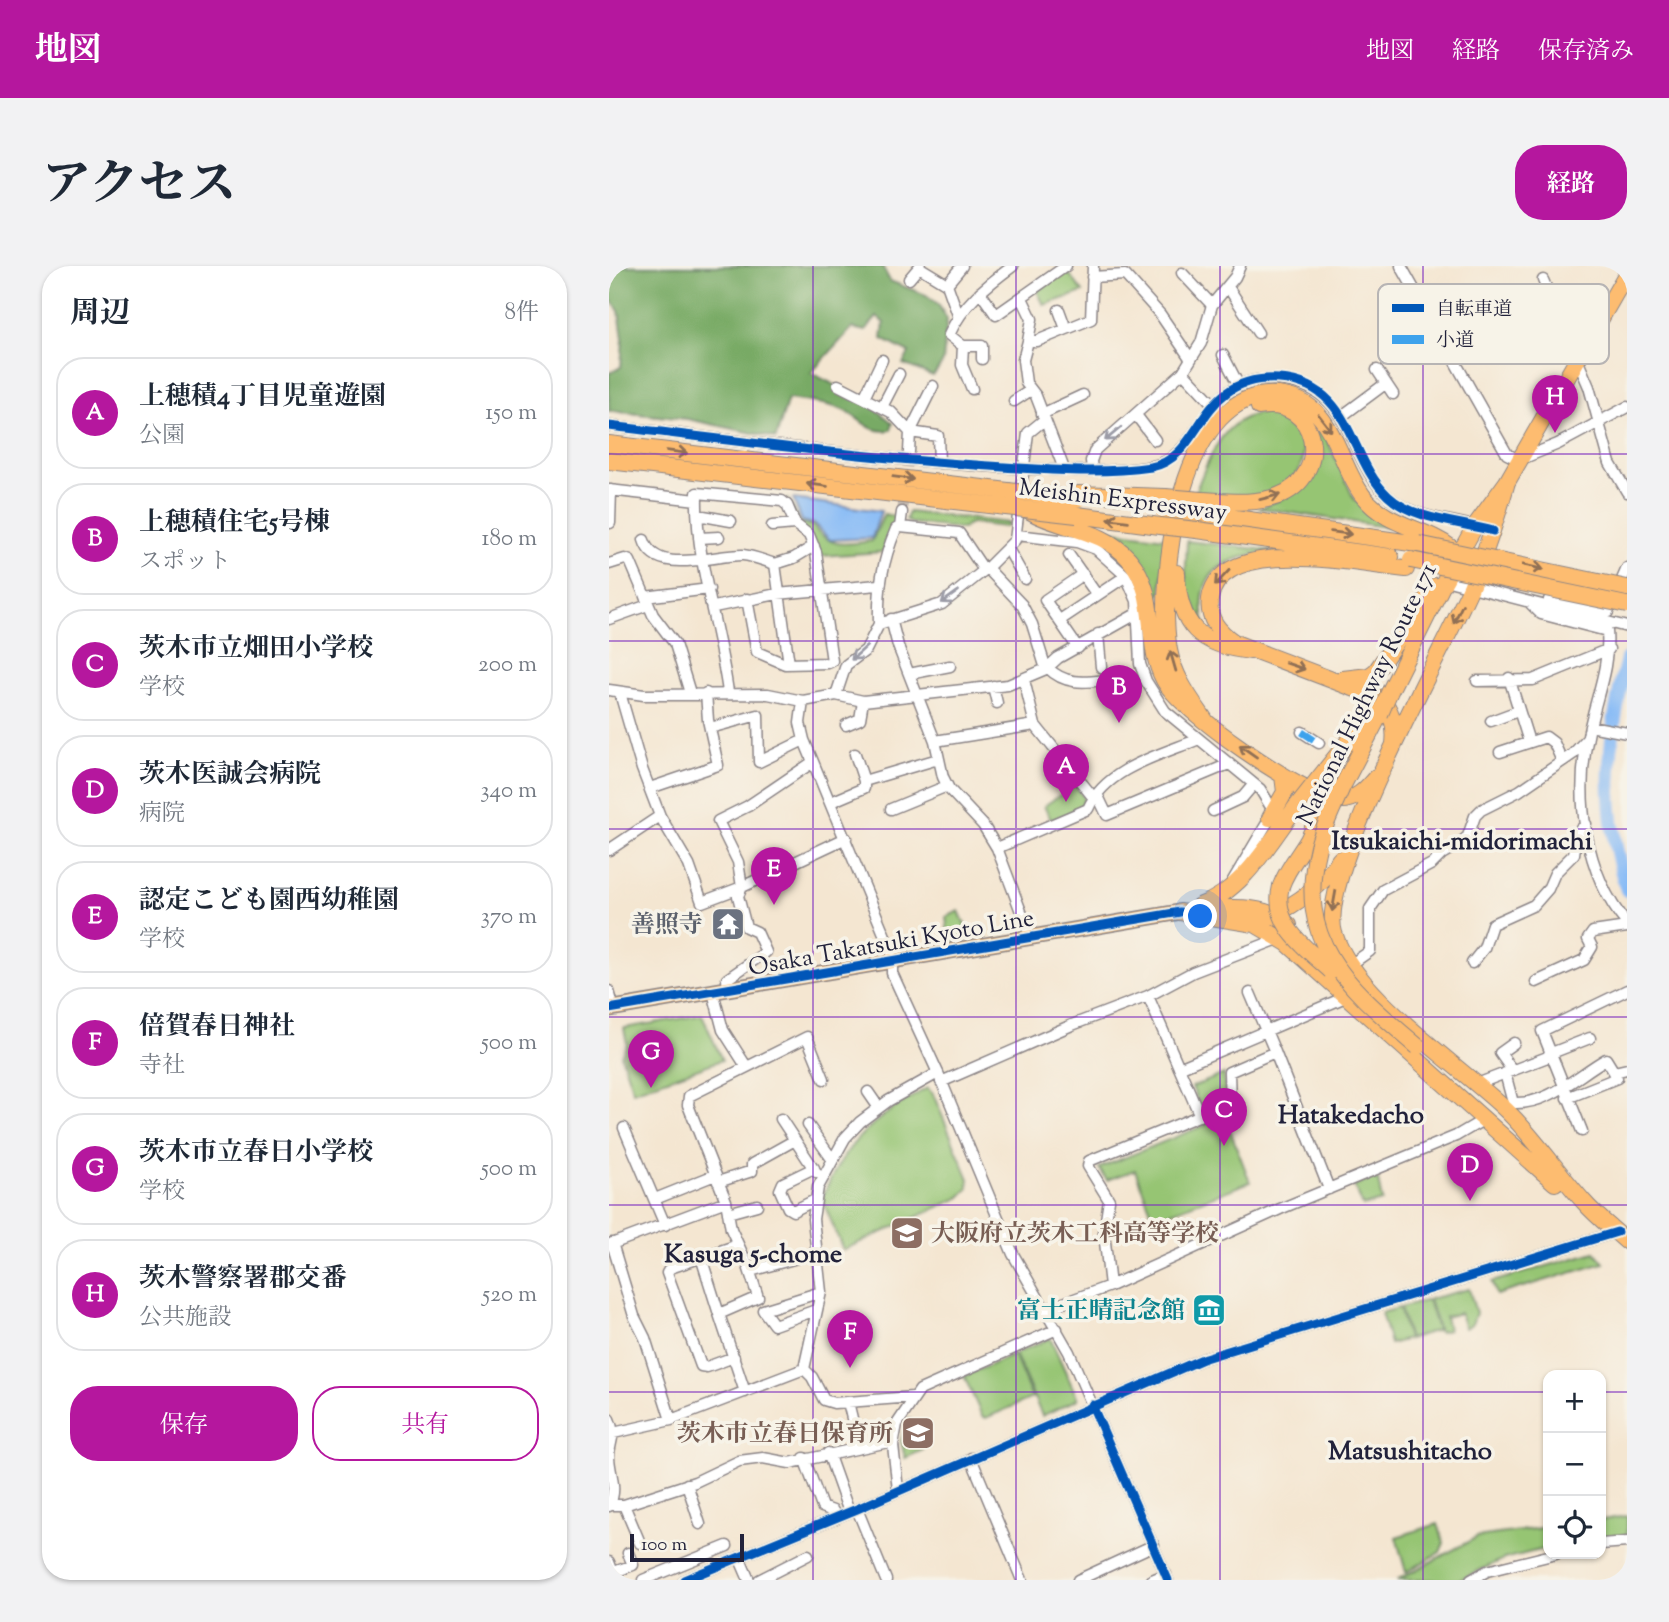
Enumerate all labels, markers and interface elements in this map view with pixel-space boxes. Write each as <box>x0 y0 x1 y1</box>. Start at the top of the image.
text: 地図 <box>35 28 101 76</box>
text: 地図 <box>1366 35 1414 69</box>
text: 経路 <box>1452 35 1500 69</box>
text: 保存済み <box>1538 35 1634 69</box>
button: 経路 <box>1515 145 1627 220</box>
text: アクセス <box>42 152 237 222</box>
legend <box>1378 284 1609 364</box>
text: 周辺 <box>70 293 130 336</box>
text: 8件 <box>505 297 539 330</box>
text: 自転車道 <box>1436 297 1512 324</box>
text: 小道 <box>1436 328 1474 355</box>
pin: H <box>1532 375 1578 433</box>
text: 上穂積4丁目児童遊園 <box>139 379 386 416</box>
text: A <box>86 397 104 430</box>
text: 150 m <box>485 397 537 430</box>
one-way arrow <box>1317 414 1332 432</box>
text: 公園 <box>139 420 185 453</box>
one-way arrow <box>1105 426 1123 442</box>
one-way arrow <box>665 445 688 458</box>
street label: Meishin Expressway <box>1017 471 1229 531</box>
one-way arrow <box>891 472 914 485</box>
one-way arrow <box>806 479 829 492</box>
one-way arrow <box>1258 490 1281 504</box>
text: 上穂積住宅5号棟 <box>139 505 330 542</box>
one-way arrow <box>1108 514 1130 527</box>
text: B <box>88 523 102 556</box>
text: 180 m <box>482 523 537 556</box>
one-way arrow <box>1329 527 1352 540</box>
text: スポット <box>139 546 231 579</box>
street label: National Highway Route 171 <box>1289 558 1446 832</box>
one-way arrow <box>1521 561 1544 575</box>
one-way arrow <box>1214 569 1230 587</box>
one-way arrow <box>941 590 960 605</box>
one-way arrow <box>1450 603 1464 624</box>
text: 茨木市立畑田小学校 <box>139 631 373 668</box>
one-way arrow <box>850 645 868 661</box>
text: C <box>86 649 104 682</box>
text: 200 m <box>478 649 537 682</box>
one-way arrow <box>1165 650 1178 672</box>
one-way arrow <box>1283 661 1305 673</box>
pin: B <box>1096 665 1142 723</box>
text: 学校 <box>139 672 185 705</box>
pin: A <box>1043 744 1089 802</box>
one-way arrow <box>1239 744 1258 759</box>
text: 茨木医誠会病院 <box>139 757 321 794</box>
text: D <box>86 775 104 808</box>
text: 340 m <box>480 775 537 808</box>
text: 病院 <box>139 798 185 831</box>
district label: Itsukaichi-midorimachi <box>1332 824 1593 861</box>
pin: E <box>751 847 797 905</box>
text: 認定こども園西幼稚園 <box>139 883 399 920</box>
one-way arrow <box>1327 889 1340 912</box>
your location <box>1183 899 1217 933</box>
text: E <box>88 901 102 934</box>
text: 370 m <box>481 901 537 934</box>
street label: Osaka Takatsuki Kyoto Line <box>746 902 1037 986</box>
temple icon: 善照寺 <box>709 905 747 943</box>
place label: 善照寺 <box>631 909 703 943</box>
text: 学校 <box>139 924 185 957</box>
text: 倍賀春日神社 <box>139 1009 295 1046</box>
text: F <box>89 1027 101 1060</box>
text: 500 m <box>481 1027 537 1060</box>
pin: G <box>628 1030 674 1088</box>
text: 寺社 <box>139 1050 185 1083</box>
pin: C <box>1201 1088 1247 1146</box>
district label: Hatakedacho <box>1278 1098 1424 1135</box>
text: 茨木市立春日小学校 <box>139 1135 373 1172</box>
pin: D <box>1447 1143 1493 1201</box>
text: G <box>86 1153 104 1186</box>
text: 500 m <box>481 1153 537 1186</box>
text: 学校 <box>139 1176 185 1209</box>
school or university icon: 大阪府立茨木工科高等学校 <box>888 1214 926 1252</box>
place label: 大阪府立茨木工科高等学校 <box>931 1218 1219 1252</box>
district label: Kasuga 5-chome <box>664 1237 842 1274</box>
text: 茨木警察署郡交番 <box>139 1261 347 1298</box>
text: H <box>86 1279 104 1312</box>
text: 520 m <box>482 1279 537 1312</box>
museum icon: 富士正晴記念館 <box>1190 1291 1228 1329</box>
place label: 富士正晴記念館 <box>1017 1295 1185 1329</box>
text: 公共施設 <box>139 1302 231 1335</box>
pin: F <box>827 1310 873 1368</box>
map controls <box>1543 1370 1606 1559</box>
button: + <box>1543 1370 1606 1433</box>
button: 保存 <box>70 1386 298 1461</box>
button: 共有 <box>312 1386 539 1461</box>
school or university icon: 茨木市立春日保育所 <box>899 1414 937 1452</box>
place label: 茨木市立春日保育所 <box>677 1418 893 1452</box>
button: − <box>1543 1433 1606 1496</box>
district label: Matsushitacho <box>1328 1434 1492 1471</box>
button: locate <box>1543 1496 1606 1559</box>
scale bar <box>630 1531 744 1563</box>
text: 100 m <box>641 1532 687 1559</box>

